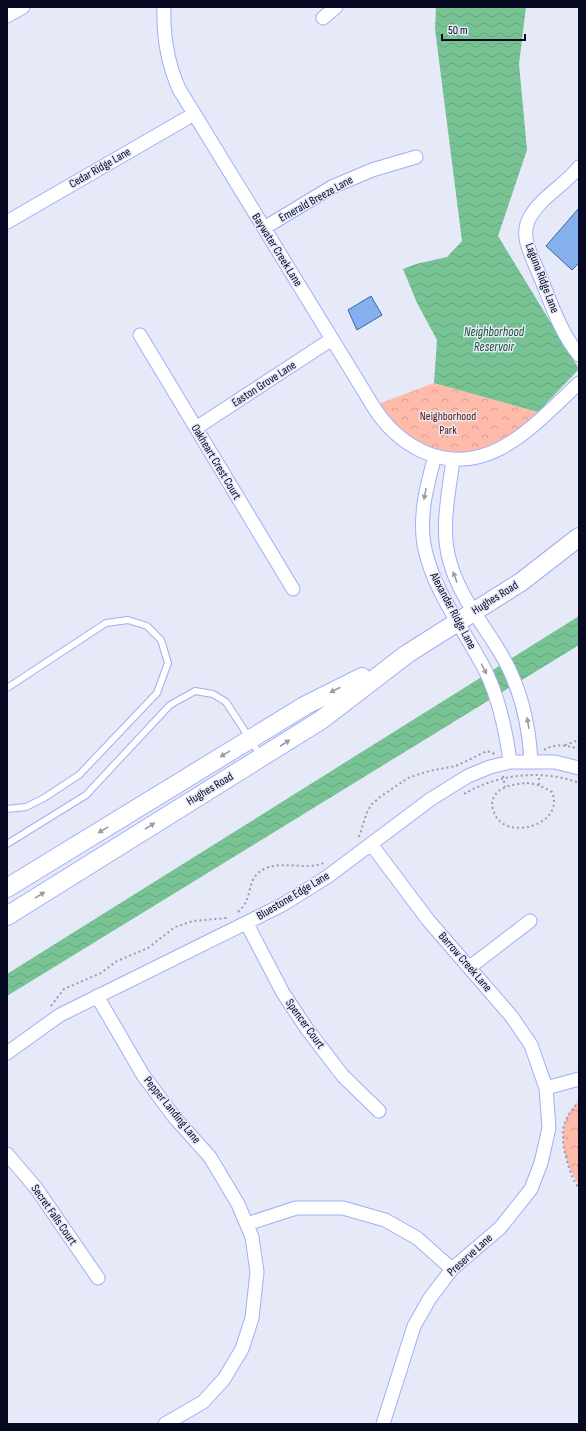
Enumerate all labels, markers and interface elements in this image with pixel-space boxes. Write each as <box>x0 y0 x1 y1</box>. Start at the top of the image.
scale bar <box>442 16 525 42</box>
text: 50 m <box>448 23 468 38</box>
street label: Cedar Ridge Lane <box>66 144 134 192</box>
street label: Emerald Breeze Lane <box>276 172 356 226</box>
street label: Baywater Creek Lane <box>248 211 306 290</box>
street label: Laguna Ridge Lane <box>522 241 562 315</box>
water label: Neighborhood Reservoir <box>464 324 525 355</box>
street label: Easton Grove Lane <box>229 358 299 410</box>
park label: Neighborhood Park <box>420 409 476 438</box>
street label: Oakheart Crest Court <box>188 422 245 503</box>
one-way arrow <box>422 487 428 500</box>
street label: Alexander Ridge Lane <box>426 569 480 652</box>
one-way arrow <box>452 571 458 583</box>
street label: Hughes Road <box>469 578 521 618</box>
one-way arrow <box>480 663 487 674</box>
one-way arrow <box>329 687 341 694</box>
one-way arrow <box>524 717 530 729</box>
one-way arrow <box>279 739 290 747</box>
one-way arrow <box>219 751 231 758</box>
street label: Hughes Road <box>184 769 236 809</box>
one-way arrow <box>145 822 155 830</box>
one-way arrow <box>97 826 109 833</box>
street label: Bluestone Edge Lane <box>254 868 332 924</box>
one-way arrow <box>34 892 46 899</box>
street label: Barrow Creek Lane <box>435 929 495 995</box>
street label: Spencer Court <box>282 996 328 1052</box>
street label: Pepper Landing Lane <box>140 1073 204 1147</box>
street label: Secret Falls Court <box>28 1182 81 1249</box>
street label: Preserve Lane <box>444 1231 496 1279</box>

